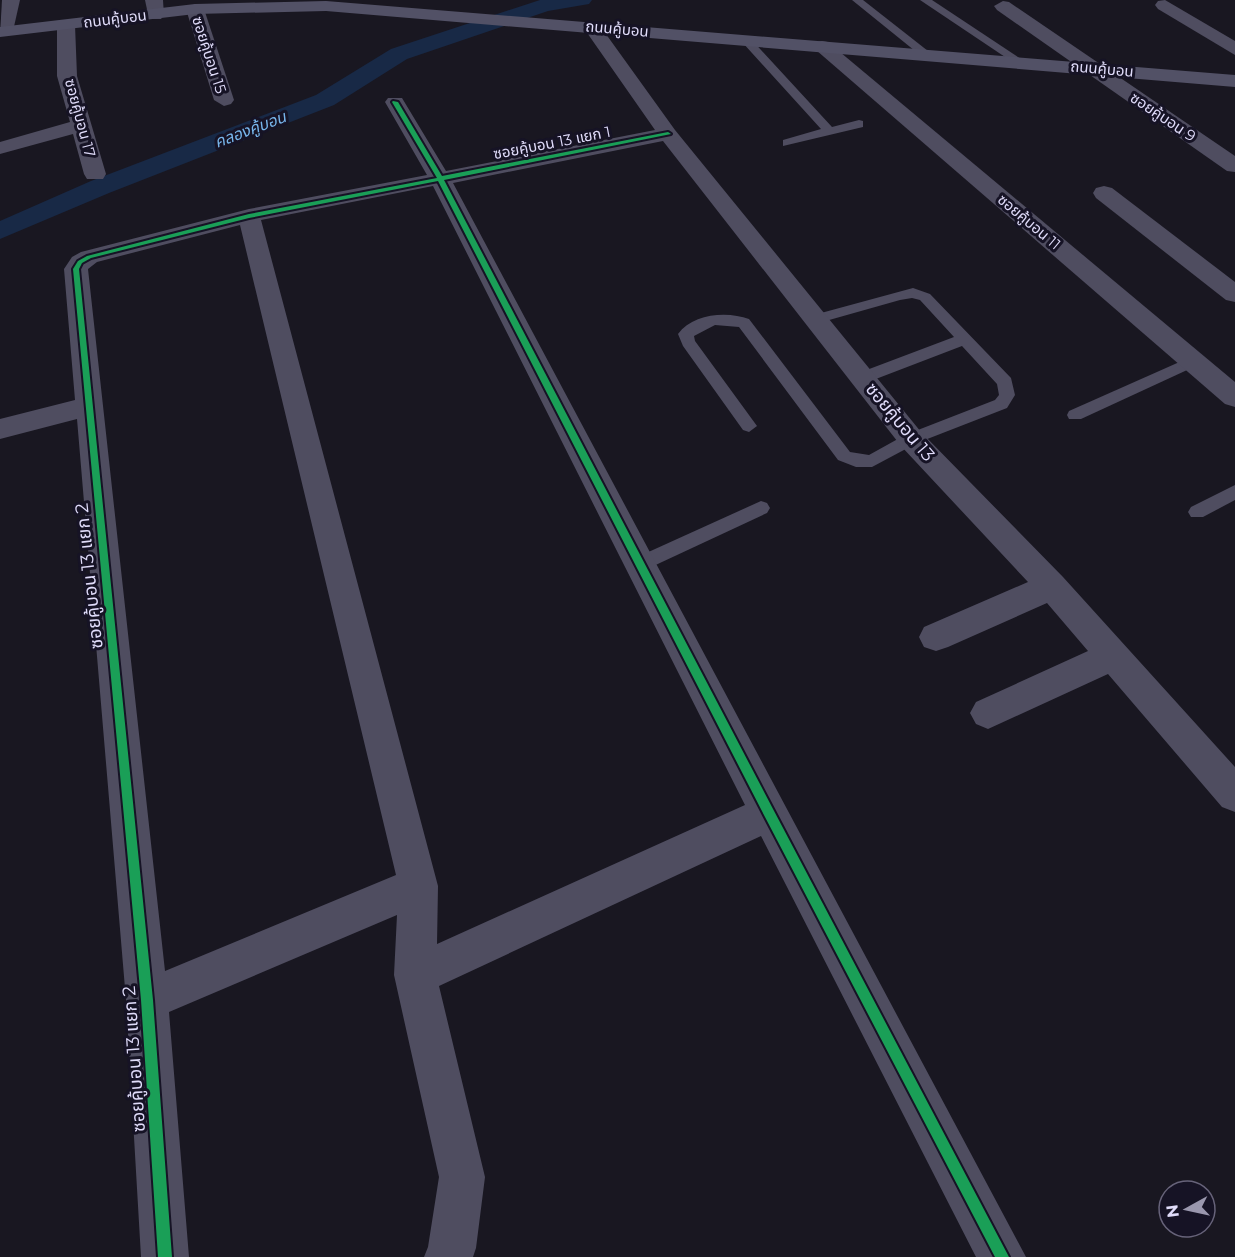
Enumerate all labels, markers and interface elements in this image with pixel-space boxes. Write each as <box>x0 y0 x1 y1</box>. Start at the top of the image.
street label: ถนนคู้บอน <box>82 5 148 32</box>
street label: ซอยคู้บอน 15 <box>188 14 231 96</box>
street label: ถนนคู้บอน <box>585 16 650 41</box>
street label: ถนนคู้บอน <box>1070 56 1135 81</box>
street label: ซอยคู้บอน 17 <box>61 77 100 159</box>
street label: ซอยคู้บอน 9 <box>1127 88 1200 145</box>
water label: คลองคู้บอน <box>212 107 290 153</box>
street label: ซอยคู้บอน 13 แยก 1 <box>492 122 612 163</box>
street label: ซอยคู้บอน 11 <box>994 190 1065 254</box>
street label: ซอยคู้บอน 13 <box>860 378 939 466</box>
street label: ซอยคู้บอน 13 แยก 2 <box>70 502 109 650</box>
street label: ซอยคู้บอน 13 แยก 2 <box>118 985 151 1133</box>
north arrow <box>1157 1179 1217 1239</box>
text: N <box>1162 1203 1183 1219</box>

